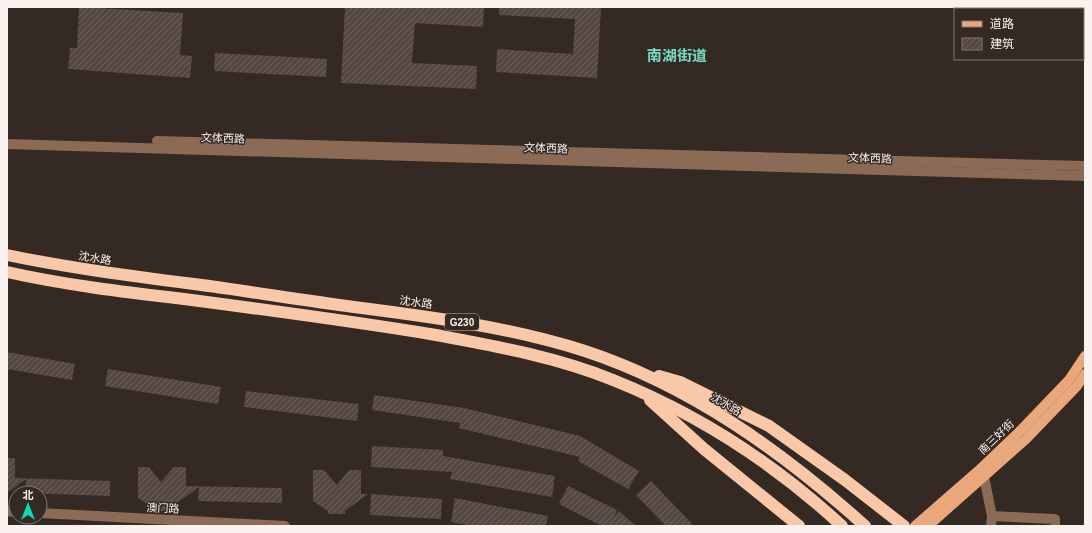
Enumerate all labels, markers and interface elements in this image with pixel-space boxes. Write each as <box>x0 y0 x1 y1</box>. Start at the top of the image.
legend <box>954 8 1084 60</box>
text: 道路 <box>990 17 1014 31</box>
text: 建筑 <box>990 37 1014 51</box>
district label: 南湖街道 <box>647 47 707 64</box>
street label: 文体西路 <box>201 131 245 145</box>
street label: 文体西路 <box>524 141 568 155</box>
street label: 文体西路 <box>848 151 892 165</box>
street label: 沈水路 <box>78 249 112 267</box>
street label: 沈水路 <box>399 294 433 310</box>
road number: G230 <box>445 314 479 330</box>
street label: 沈水路 <box>709 390 743 418</box>
street label: 南三好街 <box>976 417 1016 457</box>
north arrow <box>8 485 48 525</box>
text: 北 <box>23 489 34 501</box>
street label: 澳门路 <box>146 501 180 515</box>

